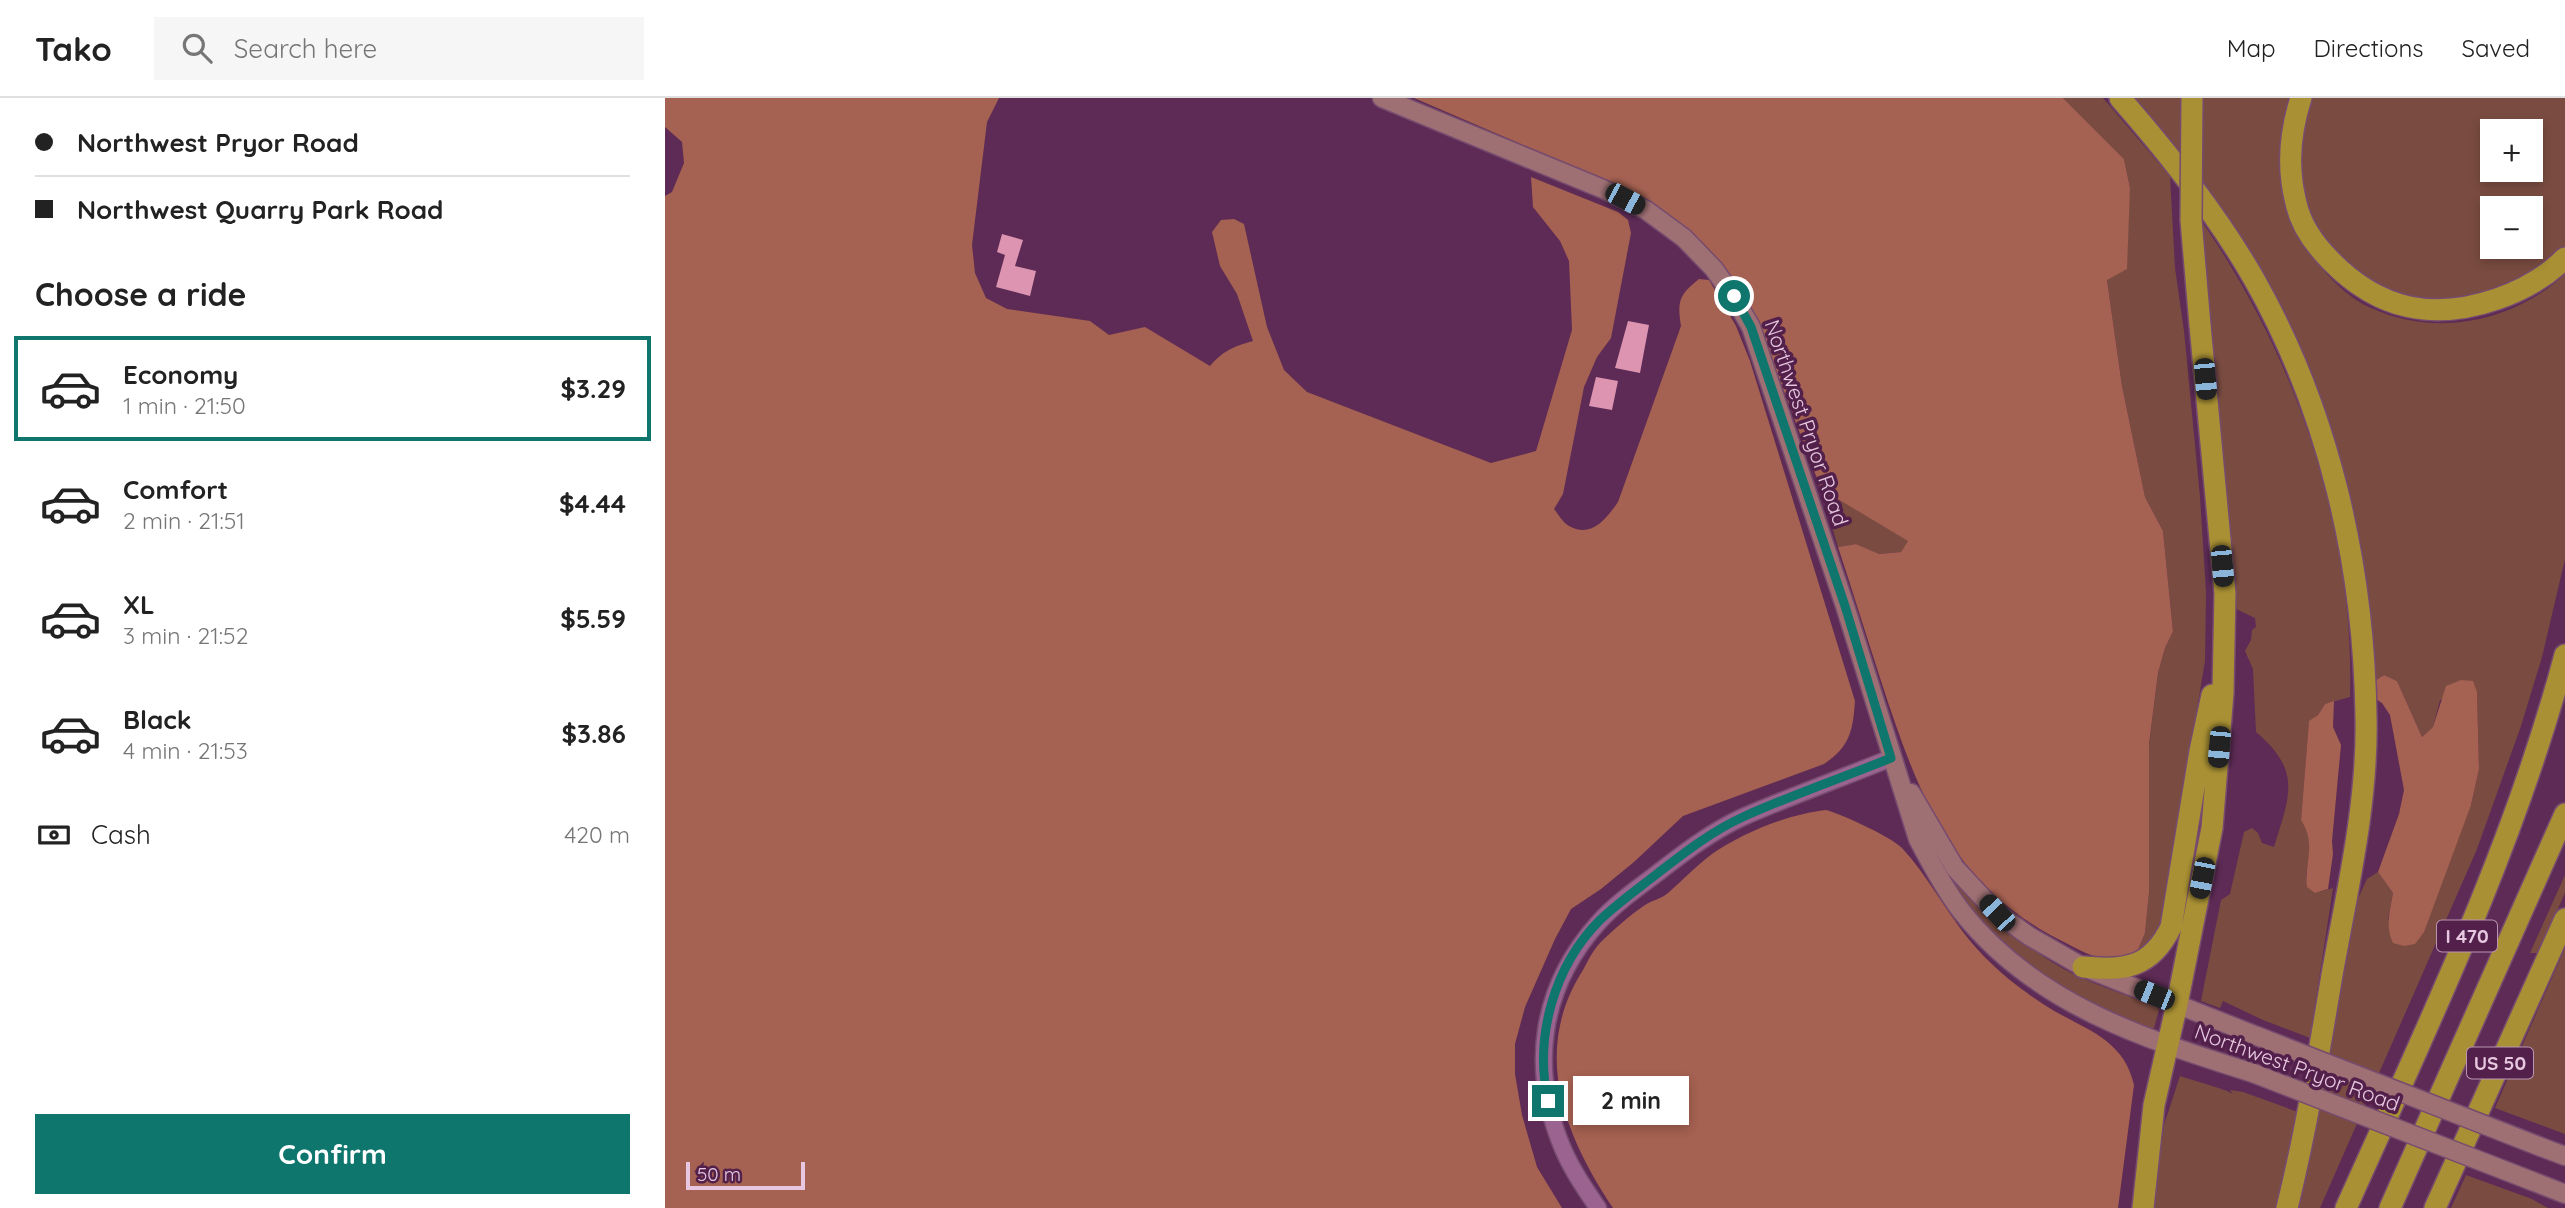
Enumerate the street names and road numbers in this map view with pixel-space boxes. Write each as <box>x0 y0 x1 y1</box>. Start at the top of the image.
street label: Northwest Pryor Road <box>1759 316 1854 529</box>
road number: I 470 <box>2437 920 2497 951</box>
street label: Northwest Pryor Road <box>2191 1018 2404 1116</box>
road number: US 50 <box>2467 1048 2533 1079</box>

